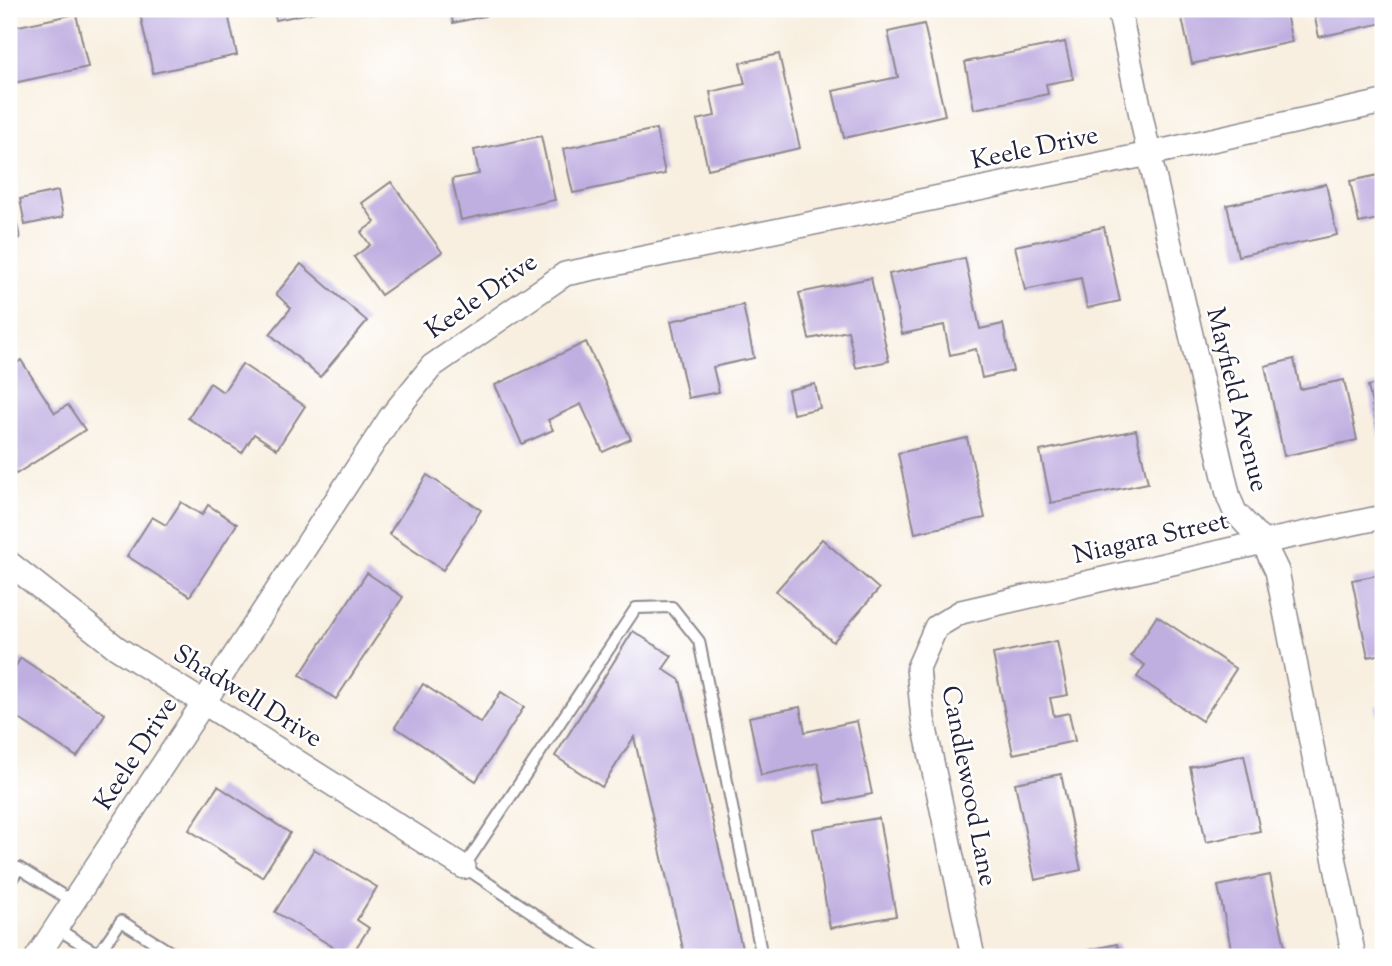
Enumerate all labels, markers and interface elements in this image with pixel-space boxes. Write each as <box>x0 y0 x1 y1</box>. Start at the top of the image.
street label: Keele Drive <box>968 117 1102 181</box>
street label: Keele Drive <box>419 245 545 349</box>
street label: Mayfield Avenue <box>1195 304 1277 496</box>
street label: Niagara Street <box>1070 503 1232 575</box>
street label: Shadwell Drive <box>165 636 329 758</box>
street label: Candlewood Lane <box>930 683 1006 889</box>
street label: Keele Drive <box>86 690 188 818</box>

